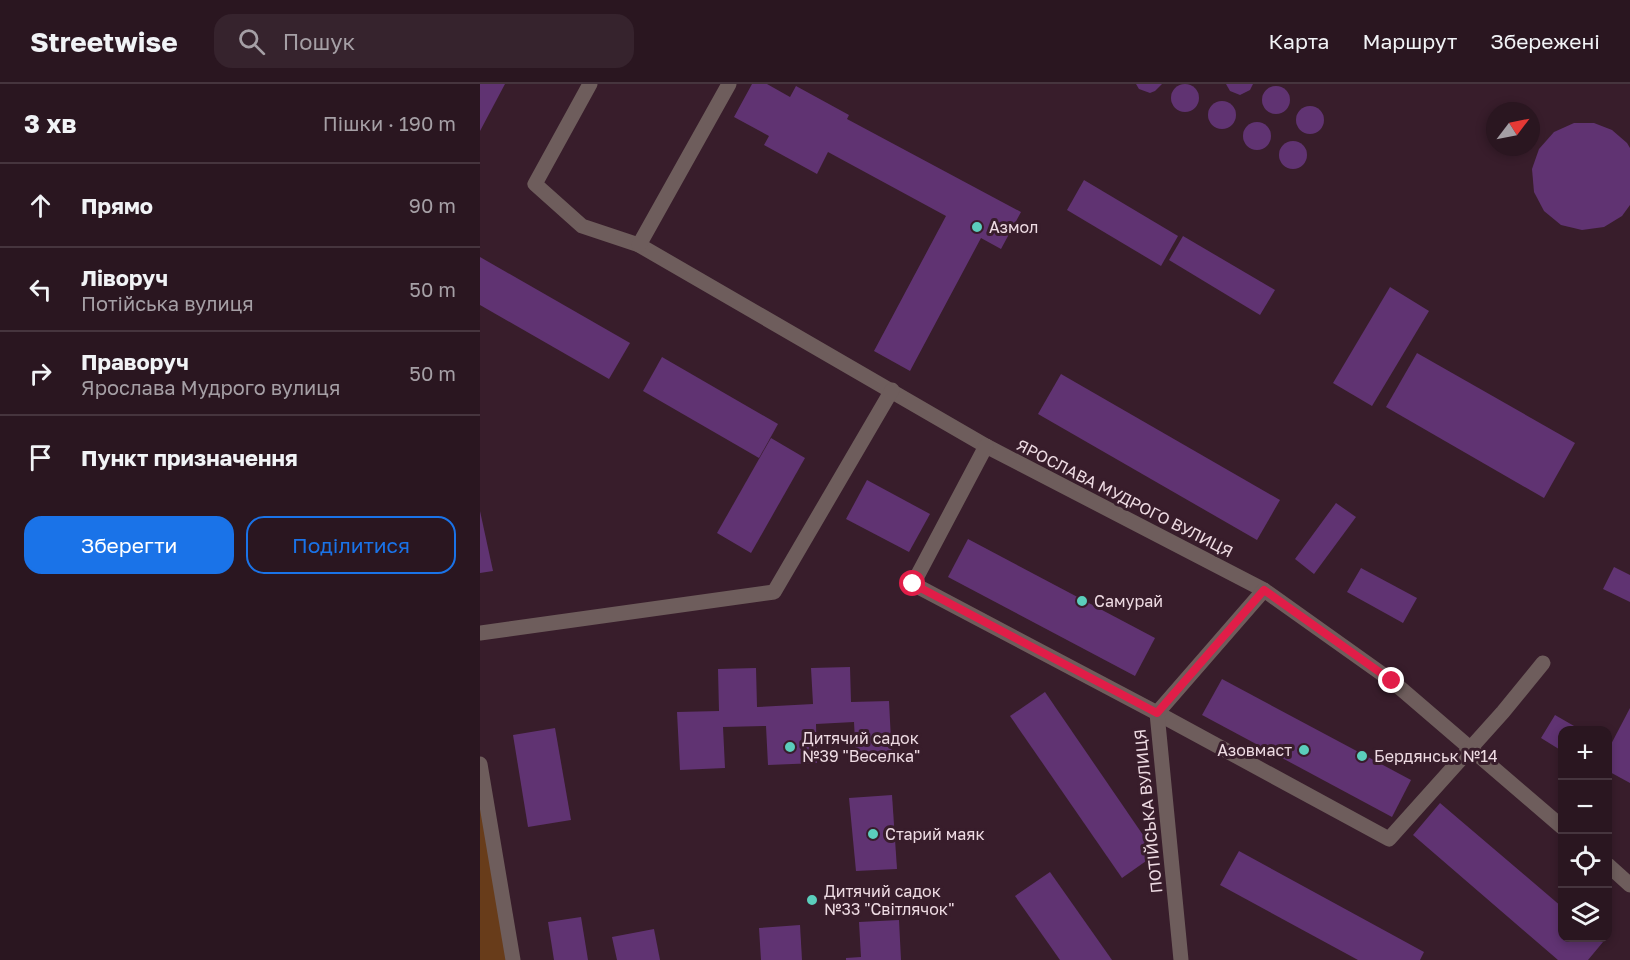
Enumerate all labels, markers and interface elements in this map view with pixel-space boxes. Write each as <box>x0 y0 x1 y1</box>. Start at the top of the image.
search box <box>214 14 634 68</box>
text: Streetwise <box>30 25 178 58</box>
icon: search <box>235 25 268 58</box>
text: Пошук <box>283 28 355 55</box>
text: Карта <box>1269 28 1329 54</box>
text: Маршрут <box>1362 28 1457 54</box>
text: Збережені <box>1490 28 1600 54</box>
north arrow <box>1486 102 1540 156</box>
text: 3 хв <box>24 108 77 139</box>
text: Пішки · 190 m <box>323 111 456 135</box>
icon: ahead <box>24 189 57 222</box>
text: Прямо <box>81 192 153 219</box>
text: 90 m <box>409 193 456 217</box>
place label: Азмол <box>989 217 1038 237</box>
marker: Азмол <box>970 220 984 234</box>
text: Ліворуч <box>81 264 168 291</box>
icon: left <box>24 273 57 306</box>
text: 50 m <box>409 277 456 301</box>
text: Потійська вулиця <box>81 291 254 315</box>
text: Праворуч <box>81 348 189 375</box>
icon: right <box>24 357 57 390</box>
text: 50 m <box>409 361 456 385</box>
text: Ярослава Мудрого вулиця <box>81 375 340 399</box>
street label: ЯРОСЛАВА МУДРОГО ВУЛИЦЯ <box>1013 435 1237 561</box>
icon: arrive <box>24 441 57 474</box>
text: Пункт призначення <box>81 444 298 471</box>
button: Зберегти <box>24 516 234 574</box>
button: Поділитися <box>246 516 456 574</box>
route start <box>899 570 925 596</box>
place label: Самурай <box>1094 591 1163 611</box>
marker: Самурай <box>1075 594 1089 608</box>
route end <box>1378 667 1404 693</box>
map controls <box>1558 726 1612 942</box>
button: + <box>1558 726 1612 780</box>
place label: Дитячий садок №39 "Веселка" <box>802 728 920 766</box>
street label: ПОТІЙСЬКА ВУЛИЦЯ <box>1129 728 1167 894</box>
marker: Дитячий садок №39 "Веселка" <box>783 740 797 754</box>
place label: Азовмаст <box>1217 740 1292 760</box>
marker: Азовмаст <box>1297 743 1311 757</box>
place label: Бердянськ №14 <box>1374 746 1498 766</box>
marker: Бердянськ №14 <box>1355 749 1369 763</box>
button: − <box>1558 780 1612 834</box>
place label: Старий маяк <box>885 824 985 844</box>
marker: Старий маяк <box>866 827 880 841</box>
button: locate <box>1558 834 1612 888</box>
place label: Дитячий садок №33 "Світлячок" <box>824 881 955 919</box>
button: layers <box>1558 888 1612 942</box>
marker: Дитячий садок №33 "Світлячок" <box>805 893 819 907</box>

